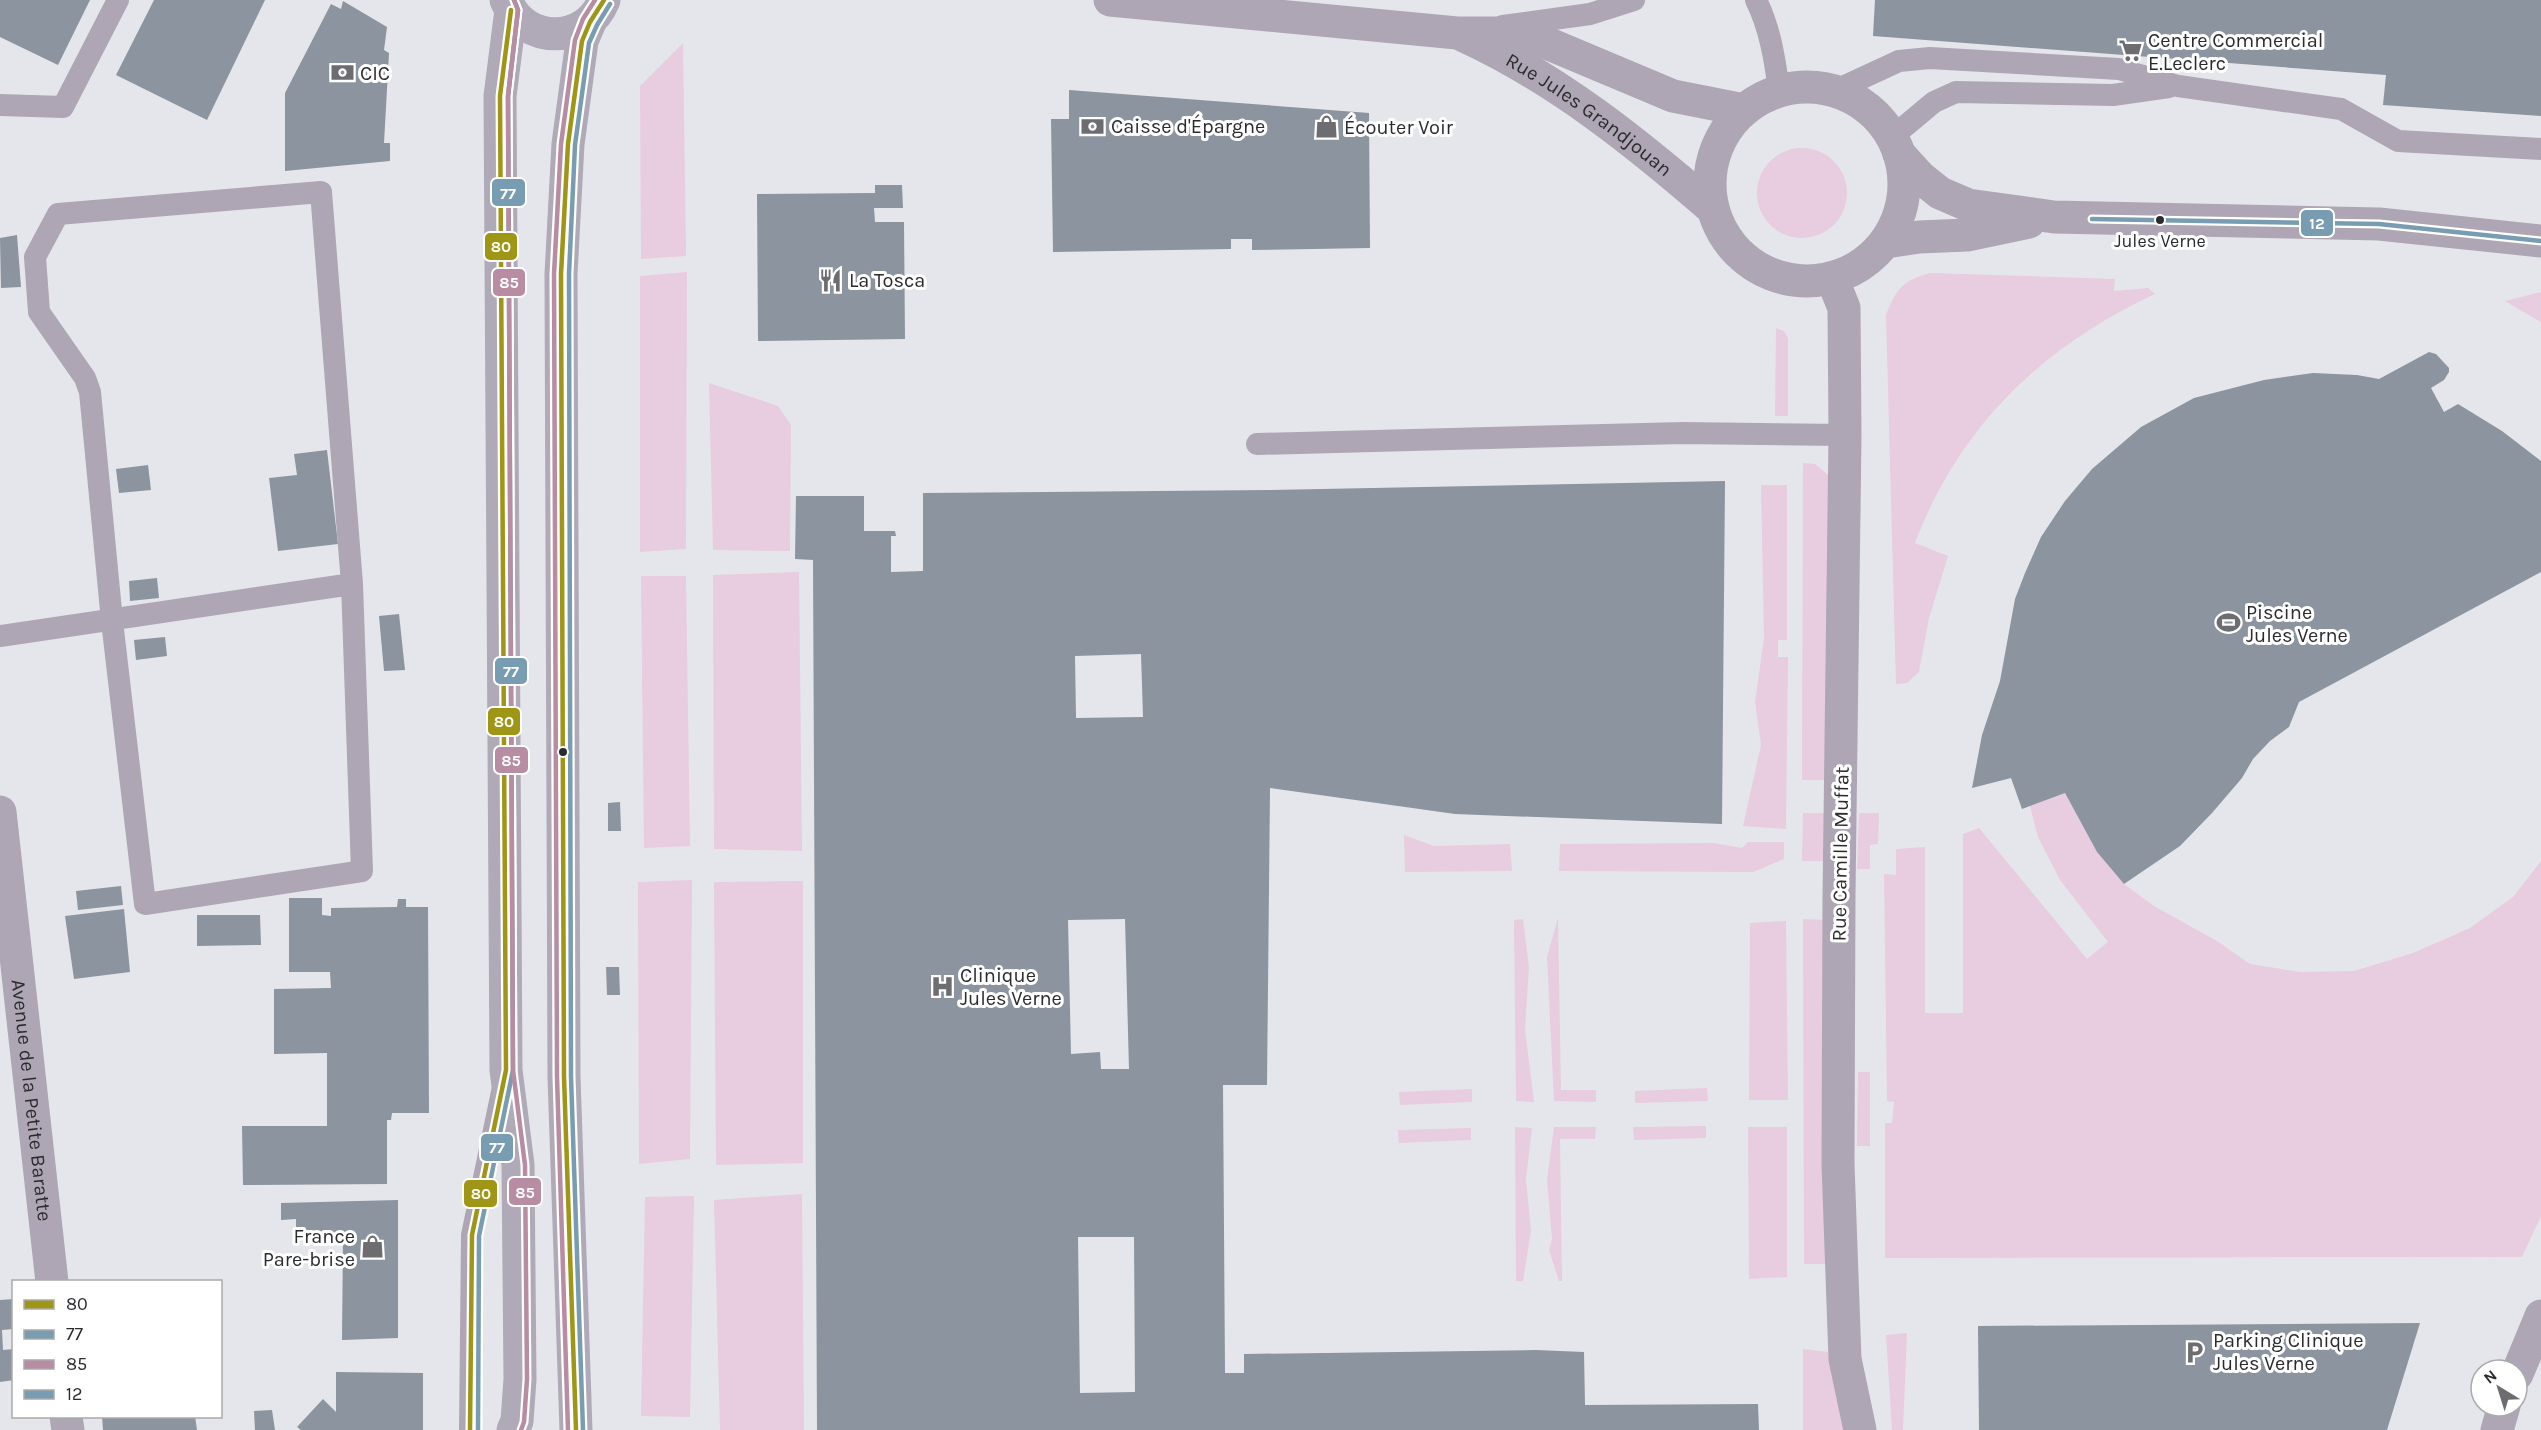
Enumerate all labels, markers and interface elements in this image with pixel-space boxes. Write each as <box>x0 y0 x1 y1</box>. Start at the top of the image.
place label: Centre Commercial E.Leclerc <box>2148 29 2323 75</box>
supermarket icon: Centre Commercial E.Leclerc <box>2117 38 2143 64</box>
street label: Rue Jules Grandjouan <box>1502 48 1677 181</box>
bank icon: CIC <box>329 60 355 86</box>
place label: CIC <box>360 62 390 85</box>
bank icon: Caisse d'Épargne <box>1080 113 1106 139</box>
place label: Caisse d'Épargne <box>1111 114 1265 138</box>
shop icon: Écouter Voir <box>1313 114 1339 140</box>
place label: Écouter Voir <box>1344 115 1454 139</box>
line badge: 77 <box>491 178 526 207</box>
text: 77 <box>500 184 516 203</box>
line badge: 12 <box>2300 209 2334 237</box>
marker: Jules Verne <box>2154 214 2166 226</box>
text: 12 <box>2309 214 2325 233</box>
place label: Jules Verne <box>2114 230 2206 252</box>
line badge: 80 <box>484 232 518 261</box>
text: 80 <box>491 237 511 256</box>
restaurant icon: La Tosca <box>818 267 844 293</box>
line badge: 85 <box>492 268 526 297</box>
place label: La Tosca <box>849 269 925 292</box>
text: 85 <box>499 273 519 292</box>
place label: Piscine Jules Verne <box>2246 601 2348 647</box>
sports icon: Piscine Jules Verne <box>2215 610 2241 636</box>
line badge: 77 <box>494 657 528 685</box>
text: 77 <box>503 662 519 681</box>
line badge: 80 <box>487 707 521 736</box>
text: 80 <box>494 712 514 731</box>
line badge: 85 <box>494 746 529 774</box>
unlabelled marker <box>557 746 569 758</box>
text: 85 <box>501 751 521 770</box>
street label: Rue Camille Muffat <box>1827 766 1854 942</box>
place label: Clinique Jules Verne <box>960 964 1062 1010</box>
hospital icon: Clinique Jules Verne <box>929 973 955 999</box>
street label: Avenue de la Petite Baratte <box>7 978 56 1223</box>
line badge: 77 <box>480 1133 514 1162</box>
text: 77 <box>489 1138 505 1157</box>
line badge: 85 <box>508 1177 542 1206</box>
line badge: 80 <box>463 1179 498 1208</box>
text: 85 <box>515 1183 535 1202</box>
text: 80 <box>471 1184 491 1203</box>
place label: France Pare-brise <box>263 1225 355 1271</box>
shop icon: France Pare-brise <box>360 1234 386 1260</box>
legend <box>12 1280 222 1418</box>
text: 80 <box>66 1293 88 1315</box>
text: 77 <box>66 1323 83 1345</box>
place label: Parking Clinique Jules Verne <box>2213 1329 2364 1375</box>
parking icon: Parking Clinique Jules Verne <box>2182 1339 2208 1365</box>
text: 85 <box>66 1353 87 1375</box>
north arrow <box>2469 1358 2529 1418</box>
text: N <box>2480 1366 2500 1388</box>
text: 12 <box>66 1383 82 1405</box>

